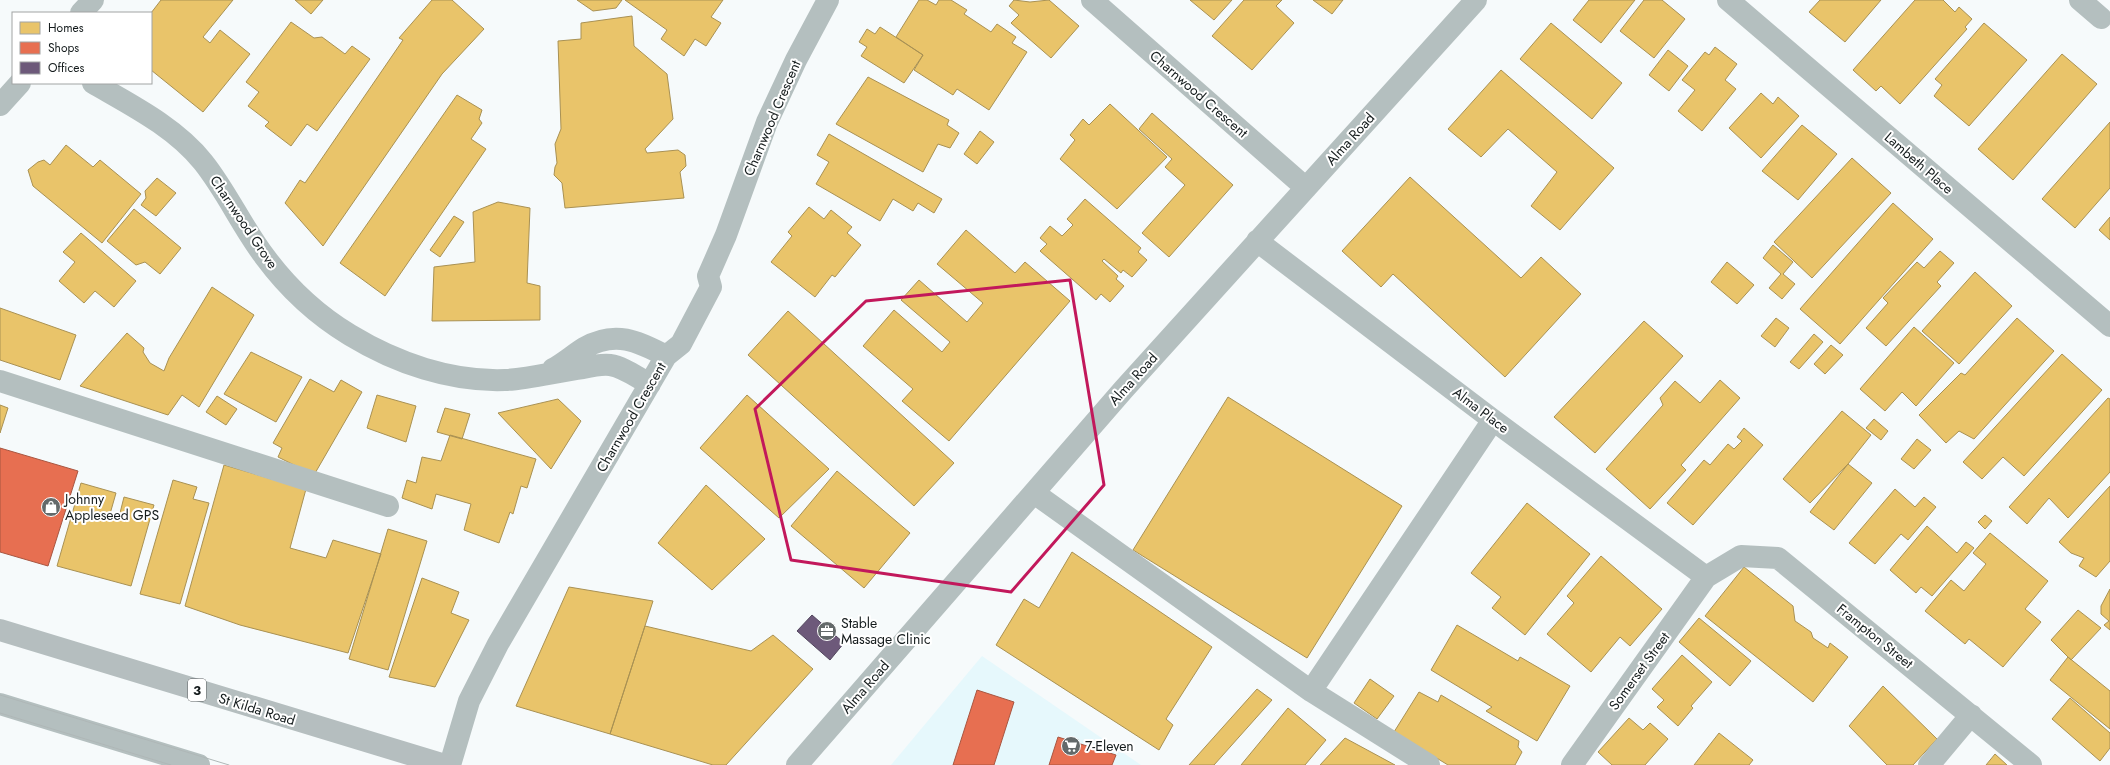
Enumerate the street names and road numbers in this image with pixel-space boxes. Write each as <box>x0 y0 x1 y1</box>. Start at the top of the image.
street label: Charnwood Crescent <box>1146 46 1253 143</box>
street label: Charnwood Crescent <box>739 56 806 179</box>
street label: Alma Road <box>1321 108 1379 170</box>
street label: Lambeth Place <box>1880 127 1958 199</box>
street label: Charnwood Grove <box>205 171 283 273</box>
street label: Alma Road <box>1104 348 1162 410</box>
street label: Charnwood Crescent <box>591 358 671 476</box>
street label: Alma Place <box>1449 382 1513 438</box>
street label: Frampton Street <box>1833 599 1918 673</box>
street label: Somerset Street <box>1604 627 1675 714</box>
street label: Alma Road <box>836 656 894 718</box>
road number: 3 <box>188 679 206 701</box>
street label: St Kilda Road <box>216 688 298 730</box>

